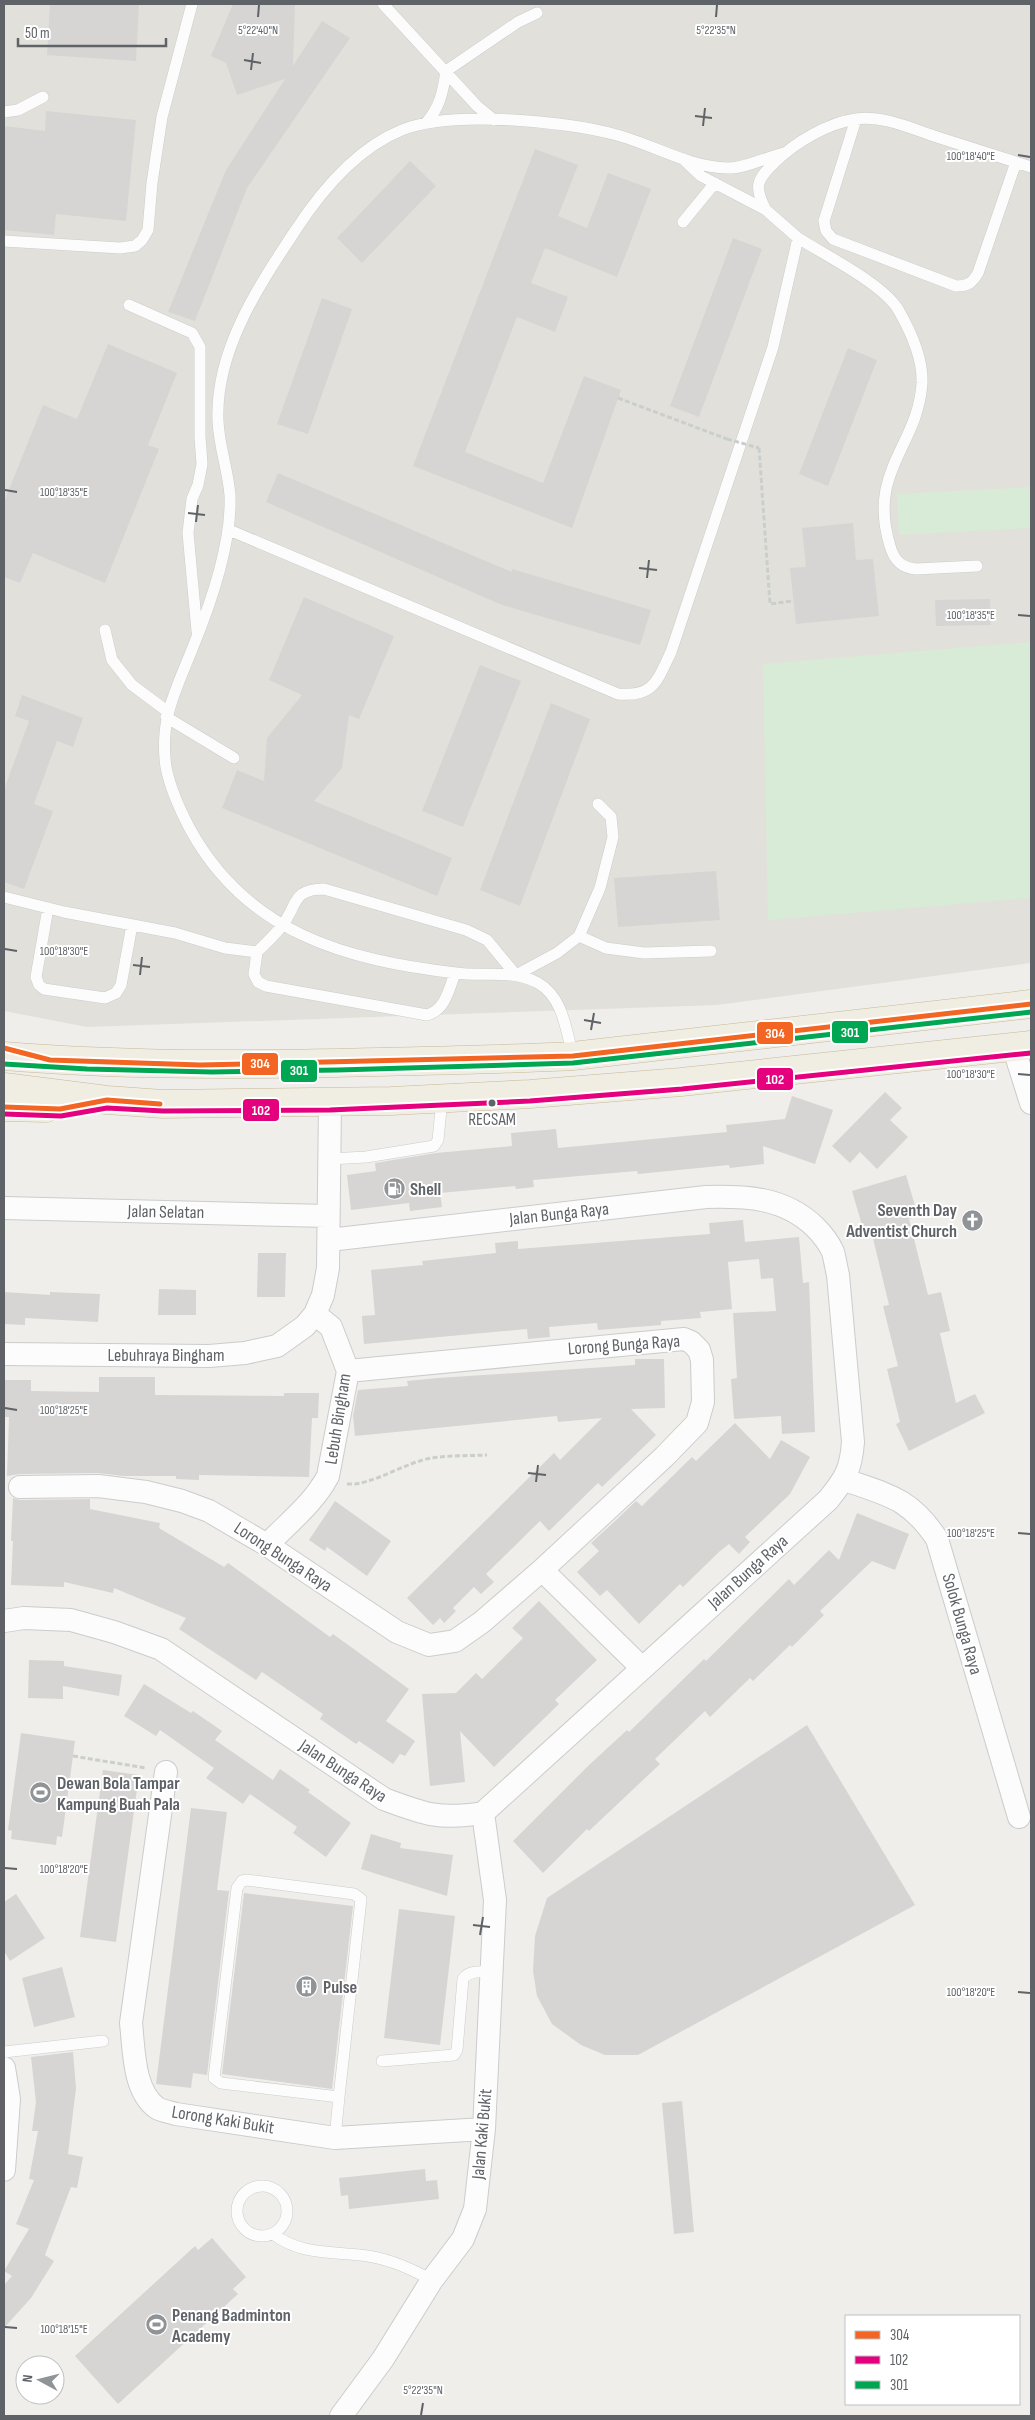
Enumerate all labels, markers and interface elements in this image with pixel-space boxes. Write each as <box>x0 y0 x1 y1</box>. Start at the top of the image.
scale bar <box>18 15 165 47</box>
text: 5°22'40"N <box>238 23 278 38</box>
text: 5°22'35"N <box>696 23 736 38</box>
text: 50 m <box>25 24 50 43</box>
text: 100°18'40"E <box>947 149 995 164</box>
text: 100°18'35"E <box>40 485 88 500</box>
text: 100°18'35"E <box>947 608 995 623</box>
text: 100°18'30"E <box>40 944 88 959</box>
line badge: 301 <box>831 1020 869 1044</box>
line badge: 304 <box>756 1021 794 1045</box>
text: 301 <box>841 1024 860 1041</box>
text: 304 <box>765 1025 785 1042</box>
line badge: 304 <box>241 1052 279 1076</box>
text: 304 <box>250 1055 270 1072</box>
line badge: 301 <box>280 1059 318 1083</box>
text: 301 <box>290 1062 309 1079</box>
line badge: 102 <box>756 1067 794 1091</box>
text: 100°18'30"E <box>947 1067 995 1082</box>
text: 102 <box>766 1071 784 1088</box>
line badge: 102 <box>242 1098 280 1122</box>
marker: RECSAM <box>487 1098 497 1108</box>
text: 102 <box>252 1102 270 1119</box>
place label: RECSAM <box>468 1110 516 1130</box>
fuel station icon: Shell <box>382 1177 406 1201</box>
place label: Shell <box>410 1179 441 1200</box>
street label: Jalan Bunga Raya <box>507 1198 610 1230</box>
place label: Seventh Day Adventist Church <box>845 1200 957 1242</box>
street label: Jalan Selatan <box>126 1201 205 1223</box>
church icon: Seventh Day Adventist Church <box>961 1208 985 1232</box>
street label: Lorong Bunga Raya <box>567 1331 681 1359</box>
street label: Lebuhraya Bingham <box>108 1345 224 1366</box>
street label: Lebuh Bingham <box>320 1372 356 1466</box>
text: 100°18'25"E <box>40 1403 88 1418</box>
street label: Lorong Bunga Raya <box>230 1518 336 1596</box>
text: 100°18'25"E <box>947 1526 995 1541</box>
street label: Jalan Bunga Raya <box>703 1531 792 1614</box>
street label: Solok Bunga Raya <box>938 1571 986 1677</box>
street label: Jalan Bunga Raya <box>295 1734 391 1807</box>
place label: Dewan Bola Tampar Kampung Buah Pala <box>57 1773 180 1815</box>
sports icon: Dewan Bola Tampar Kampung Buah Pala <box>29 1781 53 1805</box>
text: 100°18'20"E <box>40 1862 88 1877</box>
building icon: Pulse <box>295 1975 319 1999</box>
place label: Pulse <box>323 1977 357 1998</box>
text: 100°18'20"E <box>947 1985 995 2000</box>
street label: Jalan Kaki Bukit <box>467 2087 496 2181</box>
street label: Lorong Kaki Bukit <box>170 2102 276 2139</box>
place label: Penang Badminton Academy <box>171 2305 291 2347</box>
sports icon: Penang Badminton Academy <box>144 2313 168 2337</box>
legend <box>845 2315 1020 2405</box>
text: 100°18'15"E <box>40 2322 88 2337</box>
text: 304 <box>890 2326 909 2345</box>
text: 102 <box>890 2351 908 2370</box>
north arrow <box>15 2355 65 2405</box>
text: N <box>19 2374 36 2383</box>
text: 301 <box>890 2376 909 2395</box>
text: 5°22'35"N <box>403 2383 443 2398</box>

